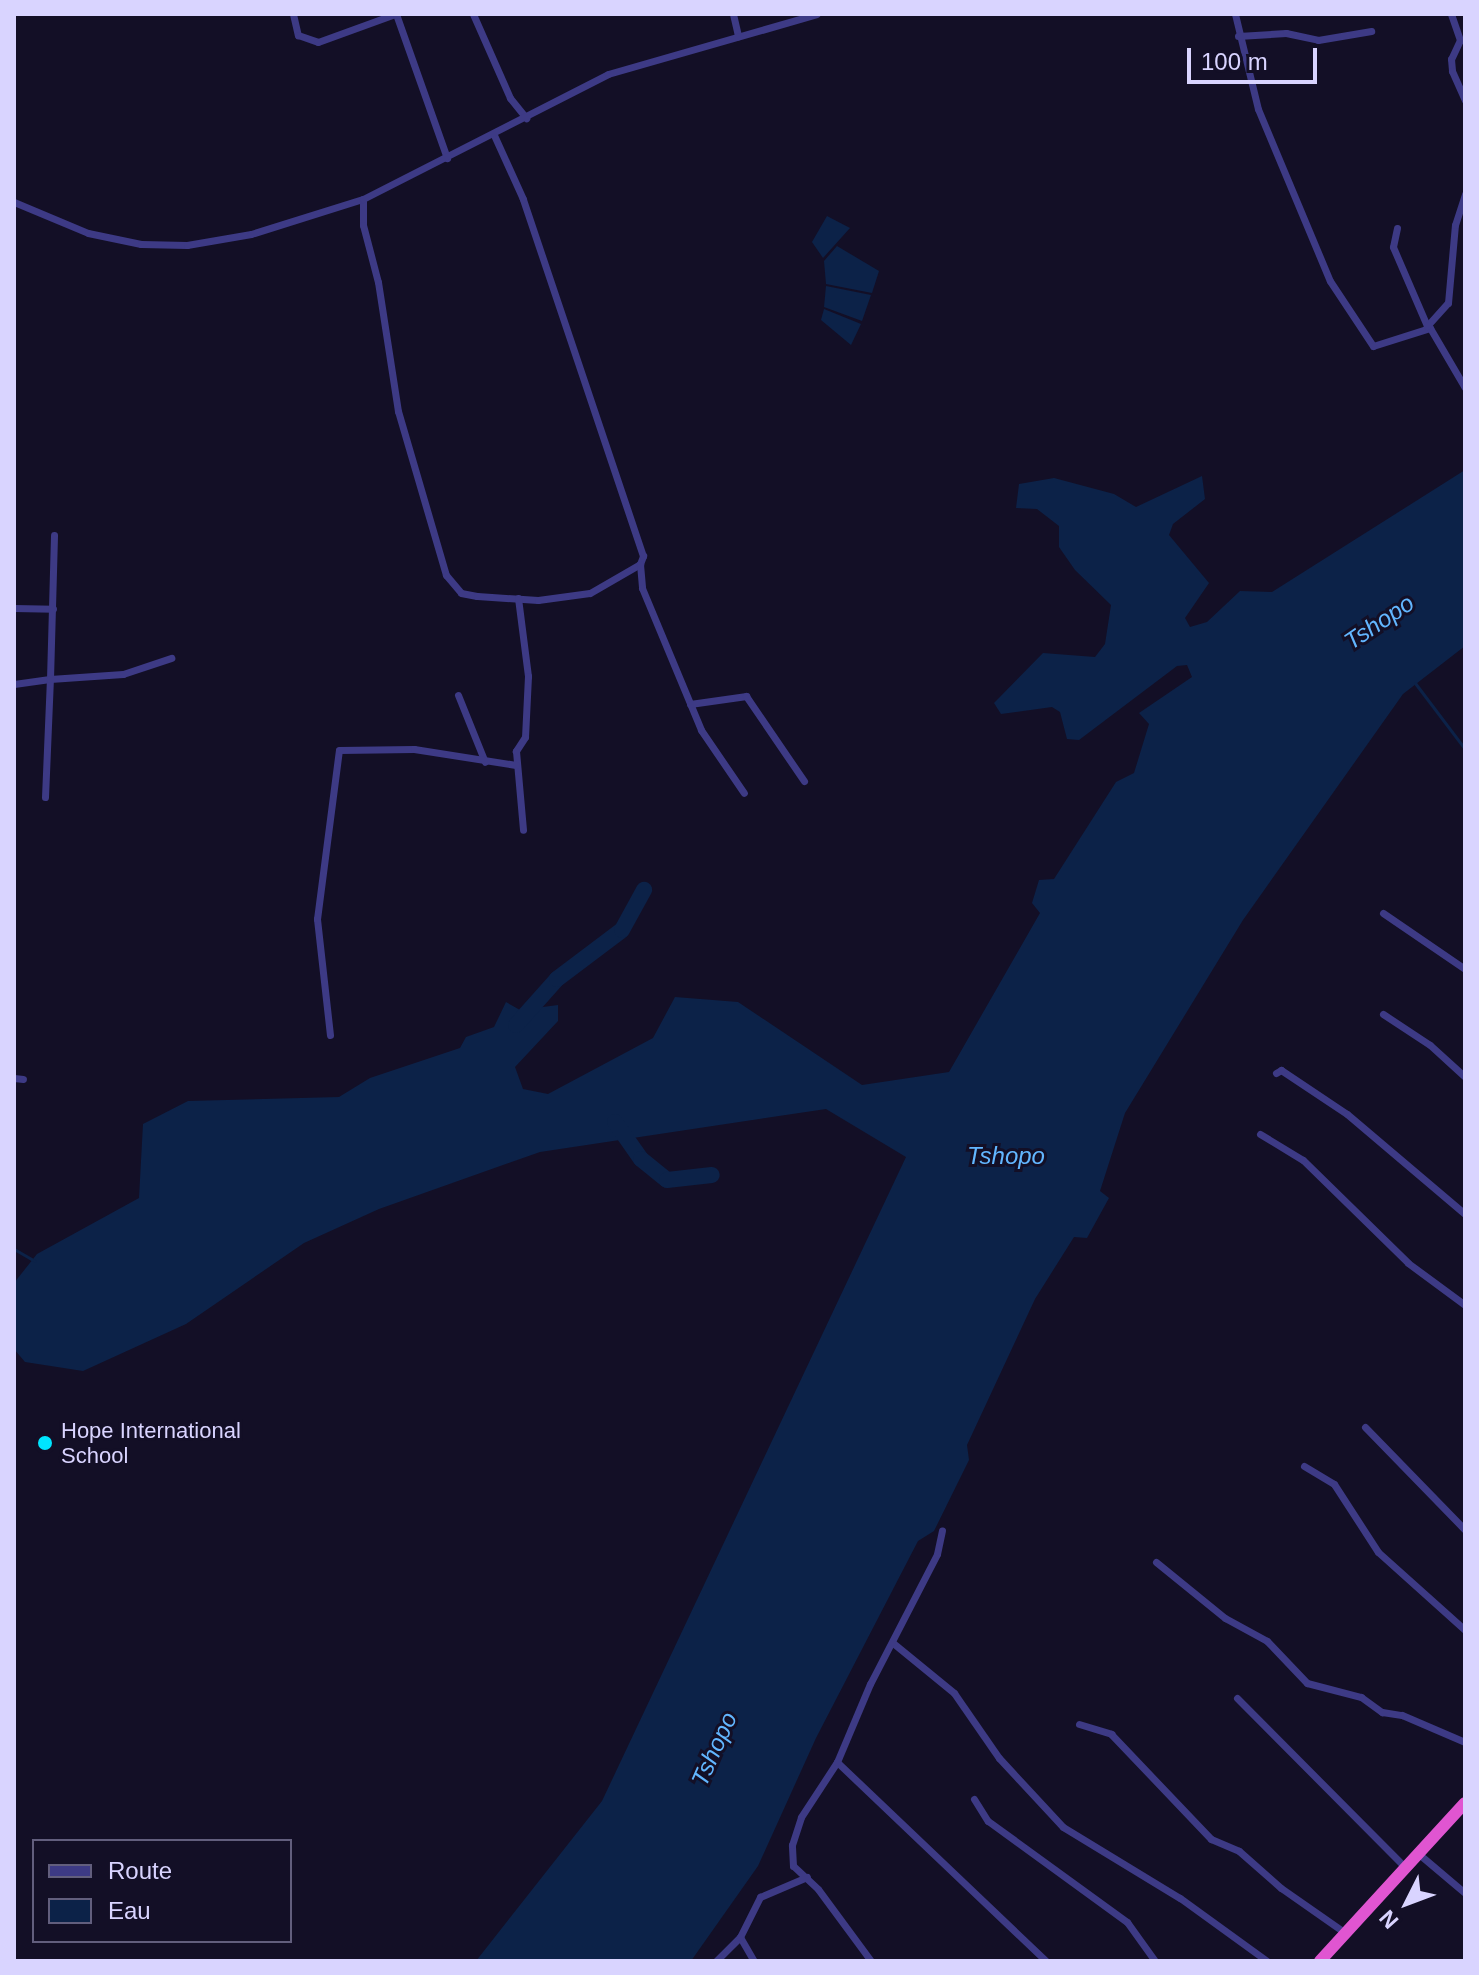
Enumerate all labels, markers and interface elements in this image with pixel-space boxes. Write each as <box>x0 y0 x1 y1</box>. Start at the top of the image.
scale bar <box>1191 32 1321 82</box>
text: 100 m <box>1201 48 1268 75</box>
water label: Tshopo <box>1339 588 1419 656</box>
water label: Tshopo <box>967 1142 1045 1170</box>
place label: Hope International School <box>61 1417 241 1468</box>
marker: Hope International School <box>36 1434 54 1452</box>
water label: Tshopo <box>685 1708 743 1790</box>
legend <box>32 1839 292 1943</box>
text: Route <box>108 1857 172 1884</box>
north arrow <box>1367 1863 1447 1943</box>
text: Eau <box>108 1897 151 1924</box>
text: N <box>1374 1905 1403 1934</box>

